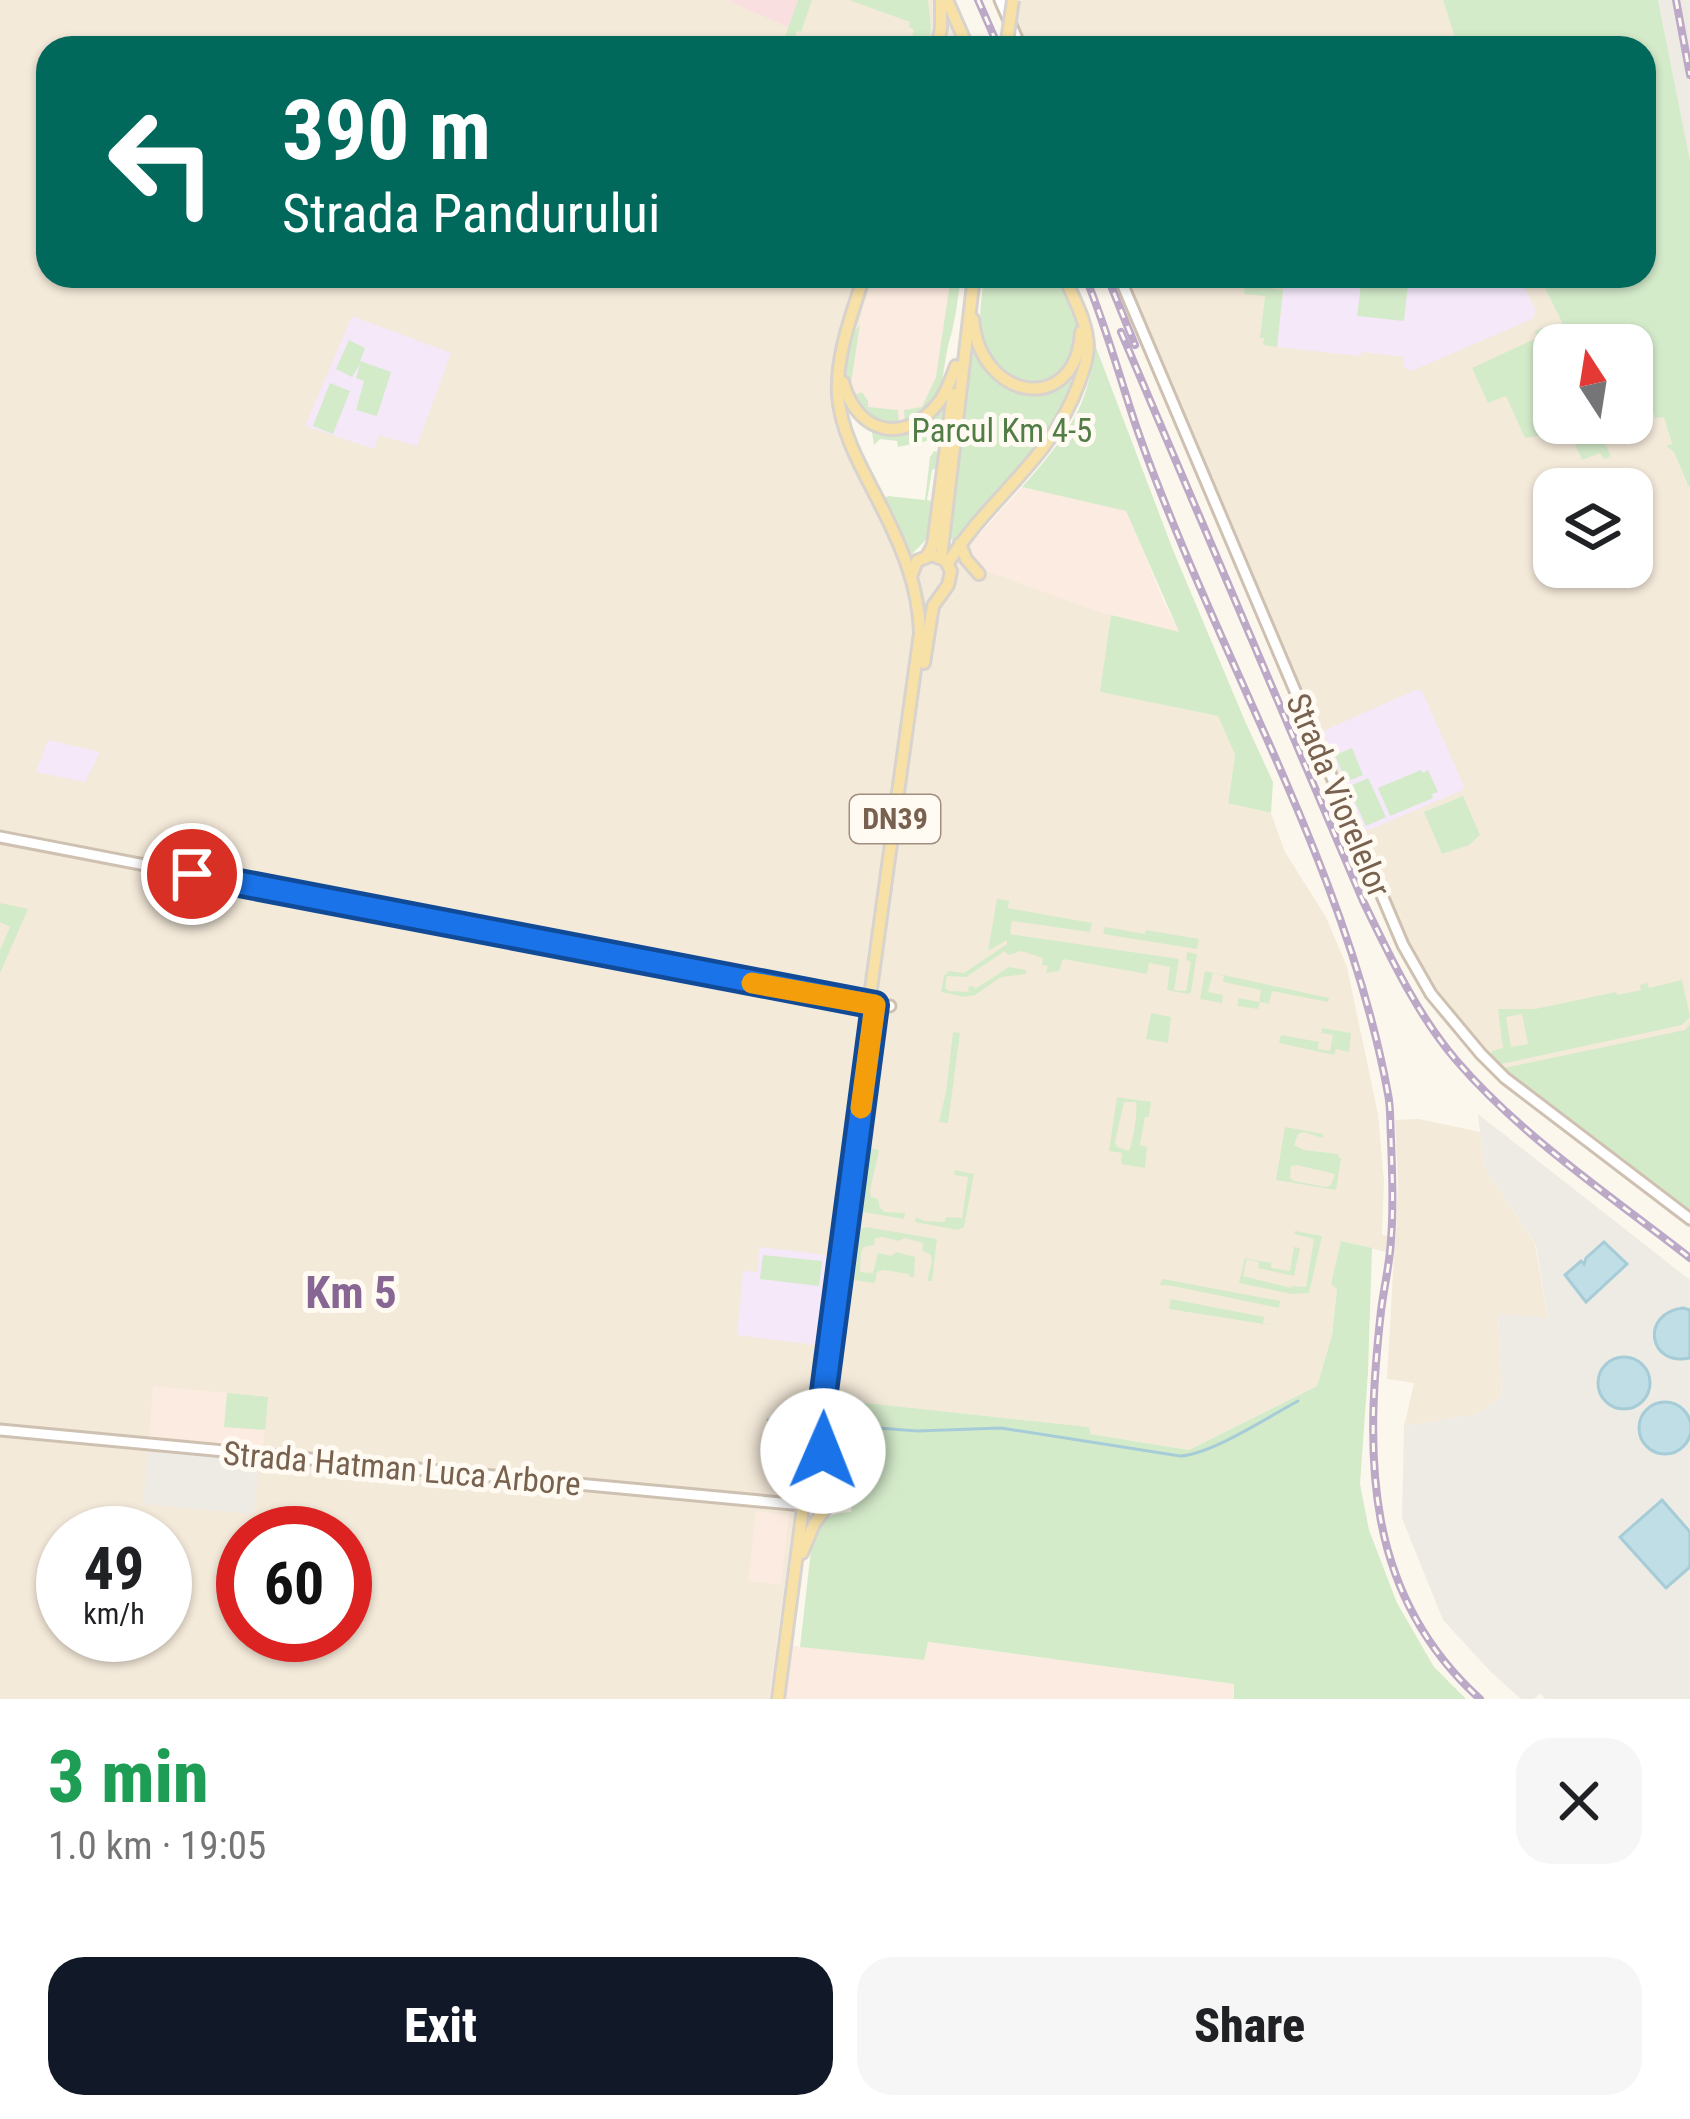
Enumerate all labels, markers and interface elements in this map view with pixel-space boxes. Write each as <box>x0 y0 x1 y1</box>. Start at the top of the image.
text: 390 m <box>282 81 491 180</box>
icon: left <box>84 84 240 240</box>
text: Strada Pandurului <box>282 182 660 245</box>
north arrow <box>1533 324 1653 444</box>
map controls <box>1533 324 1653 588</box>
park label: Parcul Km 4-5 <box>912 411 1092 450</box>
button: layers <box>1533 468 1653 588</box>
street label: Strada Viorelelor <box>1278 688 1399 903</box>
road number: DN39 <box>850 795 940 843</box>
pin <box>141 823 243 925</box>
icon: arrive <box>159 841 225 907</box>
district label: Km 5 <box>305 1266 397 1319</box>
position arrow <box>760 1388 886 1514</box>
street label: Strada Hatman Luca Arbore <box>222 1433 582 1504</box>
speed limit sign: 60 <box>216 1506 372 1662</box>
text: 49 <box>84 1533 144 1604</box>
text: km/h <box>83 1596 145 1631</box>
text: 3 min <box>48 1735 209 1820</box>
button: close <box>1516 1738 1642 1864</box>
text: 1.0 km · 19:05 <box>48 1823 266 1869</box>
button: Exit <box>48 1957 833 2095</box>
button: Share <box>857 1957 1642 2095</box>

